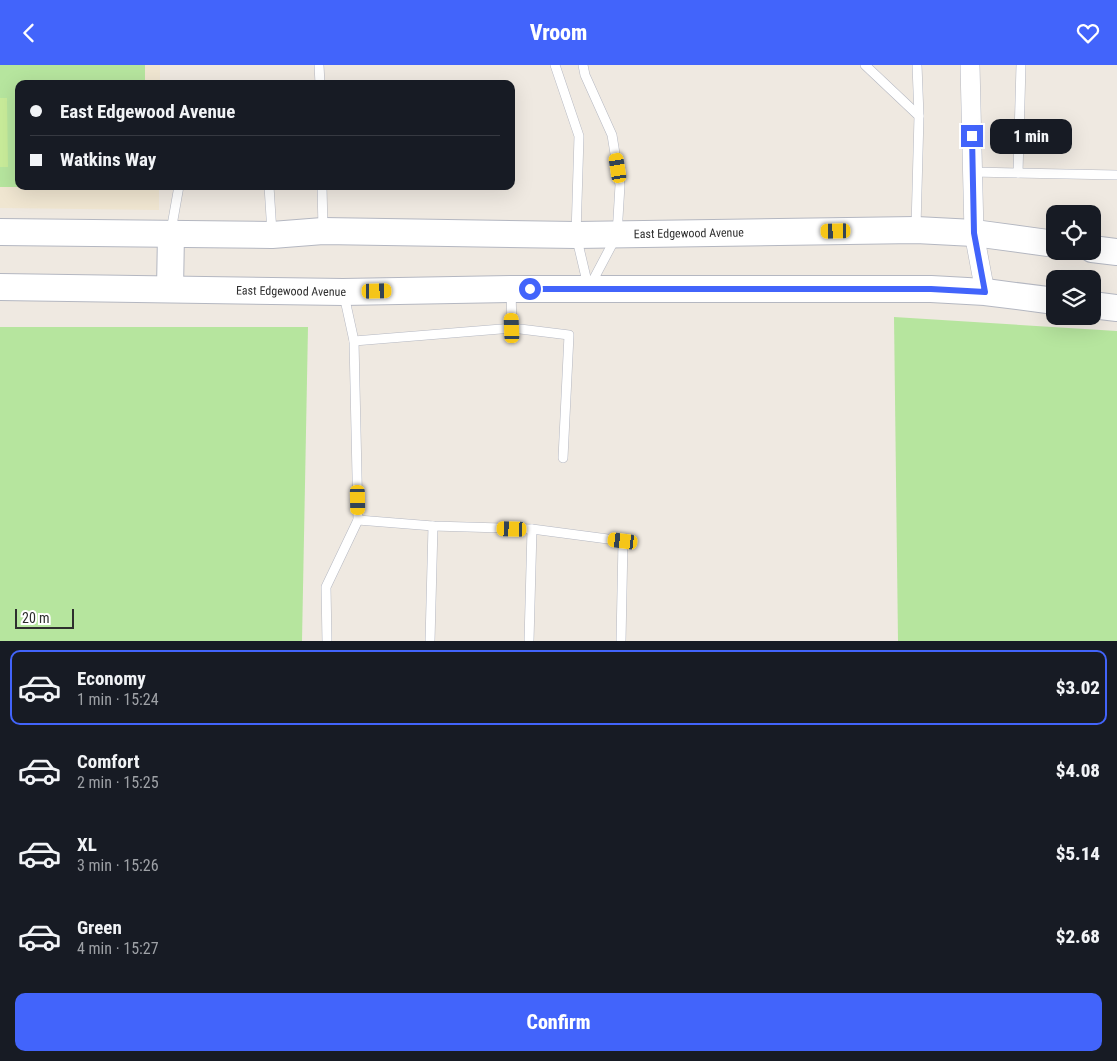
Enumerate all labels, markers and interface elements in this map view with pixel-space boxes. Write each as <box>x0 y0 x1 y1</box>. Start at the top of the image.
icon: back <box>15 19 43 47</box>
icon: heart <box>1074 19 1102 47</box>
text: Vroom <box>530 20 587 45</box>
text: East Edgewood Avenue <box>60 100 235 123</box>
callout: 1 min <box>990 119 1072 153</box>
route end <box>961 125 983 147</box>
text: 1 min <box>1013 127 1049 146</box>
text: Watkins Way <box>60 148 156 171</box>
car <box>608 152 627 184</box>
map controls <box>1046 205 1101 325</box>
button: locate <box>1046 205 1101 260</box>
car <box>820 223 851 239</box>
street label: East Edgewood Avenue <box>634 226 744 241</box>
button: layers <box>1046 270 1101 325</box>
route start <box>519 278 541 300</box>
street label: East Edgewood Avenue <box>236 283 346 299</box>
car <box>361 283 392 299</box>
car <box>503 313 520 343</box>
car <box>350 485 365 515</box>
car <box>496 521 527 537</box>
car <box>607 532 638 550</box>
scale bar <box>15 606 74 629</box>
text: 20 m <box>22 610 50 626</box>
icon: car <box>17 665 62 710</box>
text: Economy <box>77 667 146 690</box>
text: $3.02 <box>1056 676 1100 699</box>
text: 1 min · 15:24 <box>77 690 159 709</box>
icon: car <box>17 748 62 793</box>
text: Comfort <box>77 750 140 773</box>
text: $4.08 <box>1056 759 1100 782</box>
text: 2 min · 15:25 <box>77 773 159 792</box>
icon: car <box>17 831 62 876</box>
text: XL <box>77 833 97 856</box>
text: $5.14 <box>1056 842 1100 865</box>
text: 3 min · 15:26 <box>77 856 159 875</box>
icon: car <box>17 914 62 959</box>
text: Green <box>77 916 122 939</box>
text: $2.68 <box>1056 925 1100 948</box>
text: 4 min · 15:27 <box>77 939 159 958</box>
button: Confirm <box>15 993 1102 1051</box>

